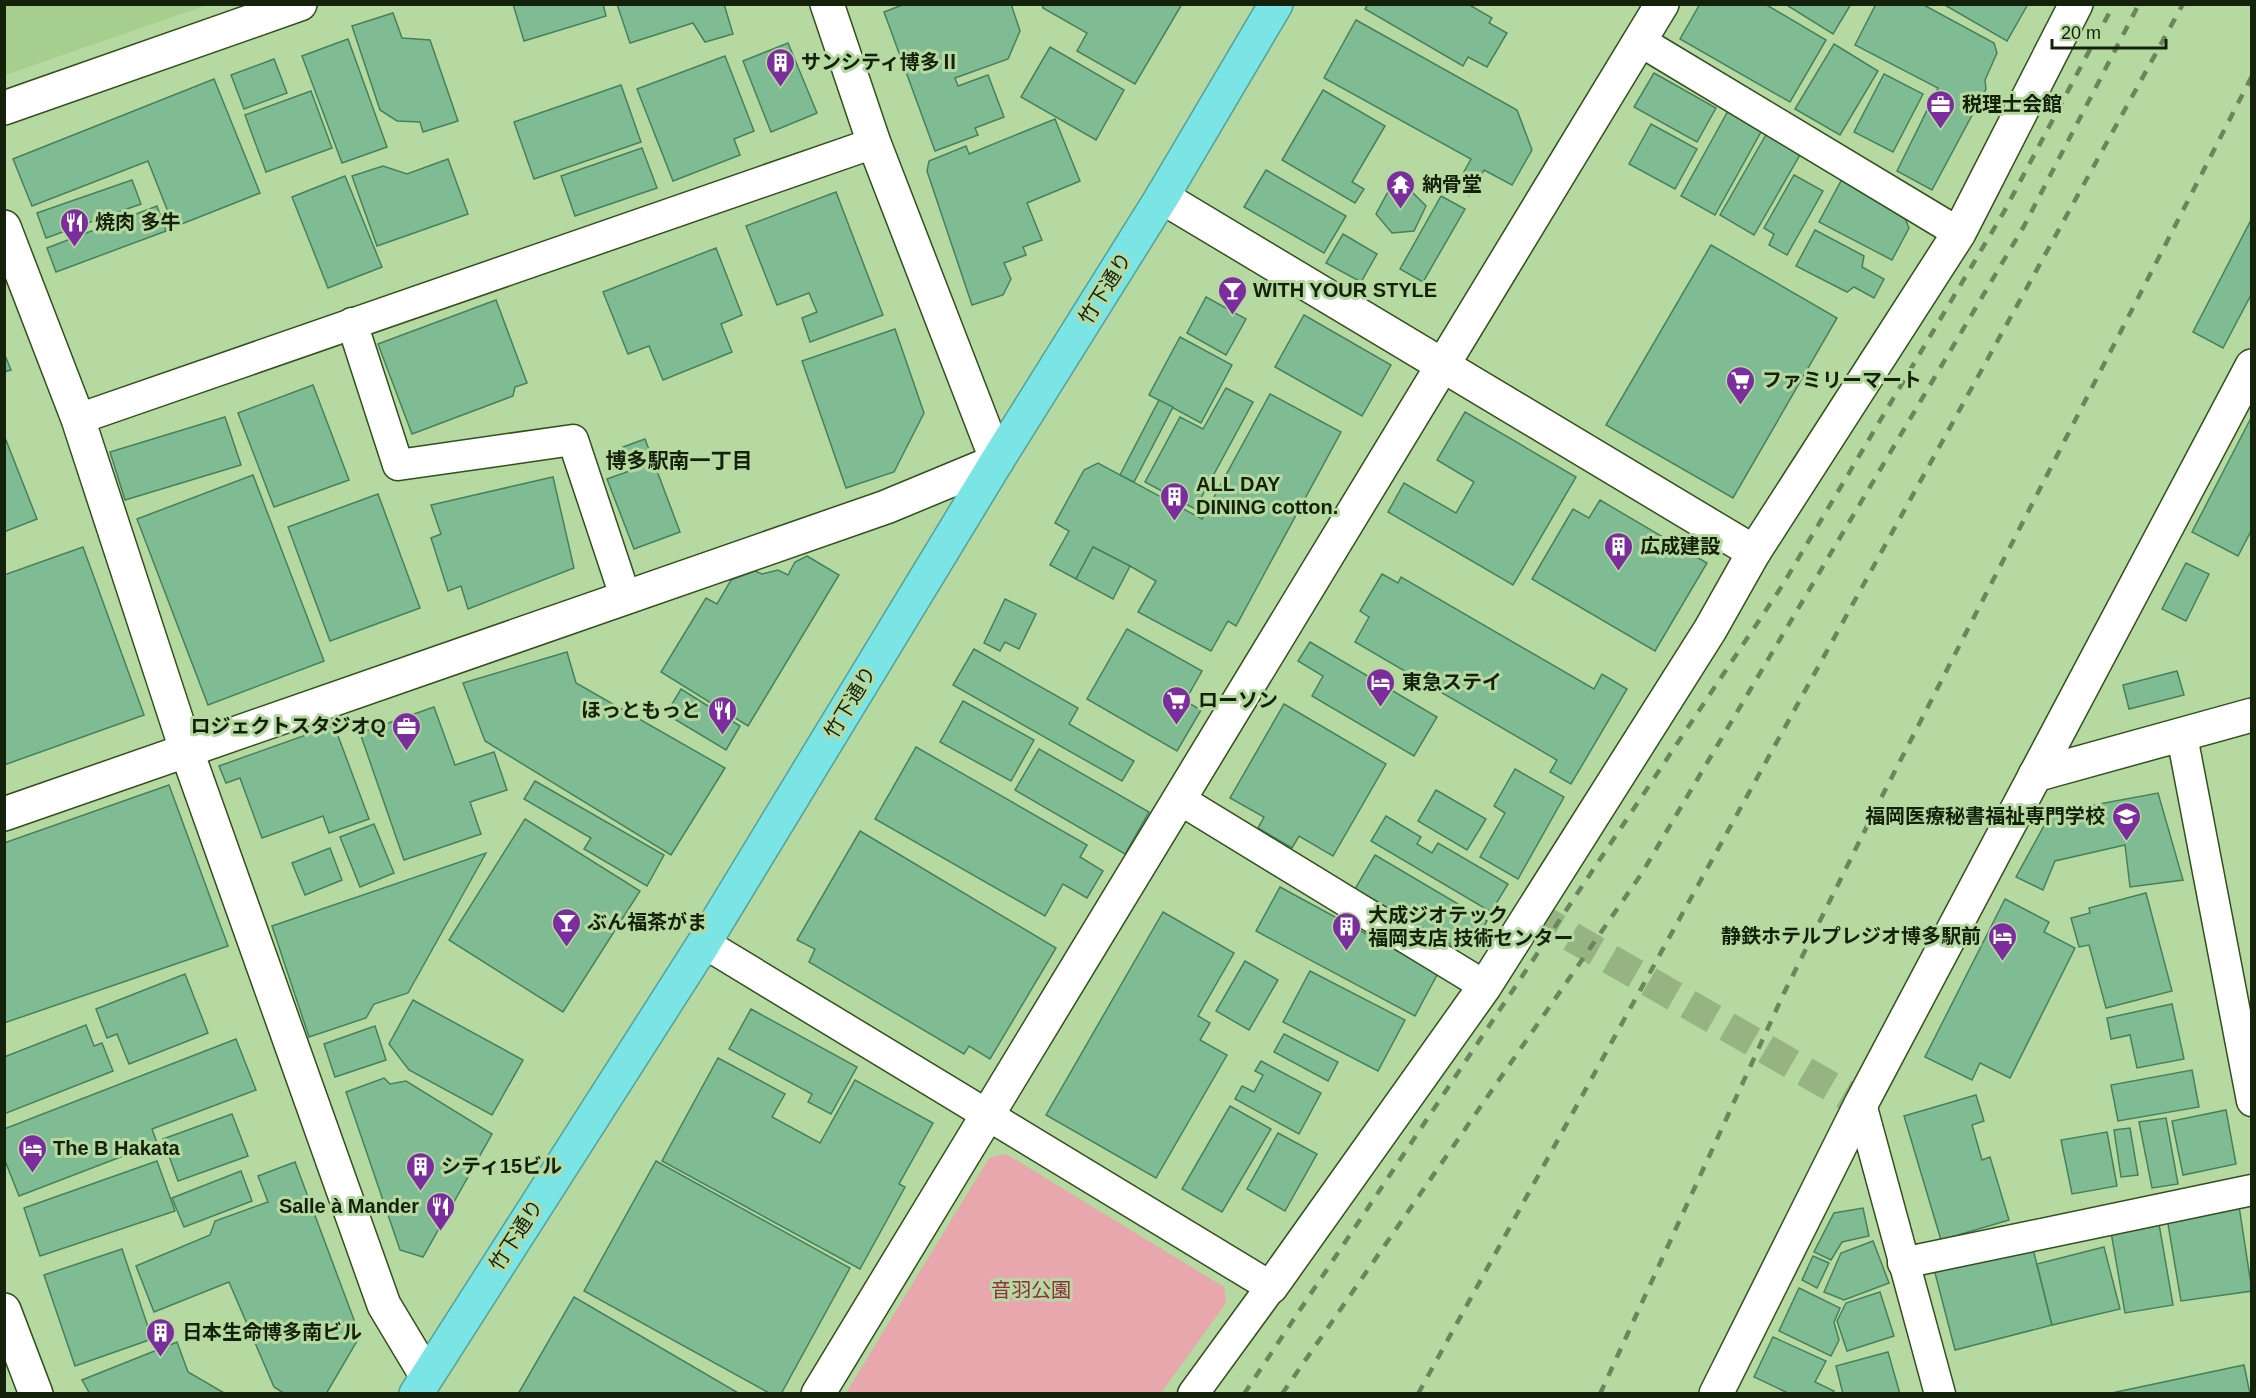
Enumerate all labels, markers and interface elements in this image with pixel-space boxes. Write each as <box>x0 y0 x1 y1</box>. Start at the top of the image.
scale bar <box>2052 12 2166 50</box>
text: 20 m <box>2061 23 2101 43</box>
building icon: サンシティ博多Ⅱ <box>764 46 796 88</box>
place label: サンシティ博多Ⅱ <box>801 51 960 73</box>
office icon: 税理士会館 <box>1925 88 1957 130</box>
place label: 税理士会館 <box>1962 93 2062 115</box>
temple icon: 納骨堂 <box>1385 168 1417 210</box>
place label: 納骨堂 <box>1422 173 1482 195</box>
restaurant icon: 焼肉 多牛 <box>58 206 90 248</box>
place label: 焼肉 多牛 <box>95 211 181 233</box>
street label: 竹下通り <box>1074 248 1136 328</box>
bar icon: WITH YOUR STYLE <box>1216 274 1248 316</box>
place label: WITH YOUR STYLE <box>1253 279 1437 301</box>
supermarket icon: ファミリーマート <box>1725 364 1757 406</box>
place label: ファミリーマート <box>1762 369 1922 391</box>
district label: 博多駅南一丁目 <box>606 449 753 472</box>
place label: ALL DAY DINING cotton. <box>1196 473 1338 518</box>
building icon: ALL DAY DINING cotton. <box>1159 480 1191 522</box>
building icon: 広成建設 <box>1603 530 1635 572</box>
place label: 広成建設 <box>1640 535 1720 557</box>
street label: 竹下通り <box>820 662 880 742</box>
hotel icon: 東急ステイ <box>1365 666 1397 708</box>
place label: 東急ステイ <box>1402 671 1502 693</box>
supermarket icon: ローソン <box>1161 684 1193 726</box>
place label: ローソン <box>1198 689 1278 711</box>
restaurant icon: ほっともっと <box>706 694 738 736</box>
place label: ほっともっと <box>581 699 701 721</box>
office icon: ロジェクトスタジオQ <box>391 710 423 752</box>
place label: ロジェクトスタジオQ <box>190 715 386 737</box>
school or university icon: 福岡医療秘書福祉専門学校 <box>2110 800 2142 842</box>
place label: 福岡医療秘書福祉専門学校 <box>1865 805 2105 827</box>
place label: 大成ジオテック 福岡支店 技術センター <box>1368 904 1574 949</box>
bar icon: ぶん福茶がま <box>550 906 582 948</box>
building icon: 大成ジオテック 福岡支店 技術センター <box>1331 910 1363 952</box>
place label: ぶん福茶がま <box>587 911 707 933</box>
hotel icon: 静鉄ホテルプレジオ博多駅前 <box>1986 920 2018 962</box>
place label: 静鉄ホテルプレジオ博多駅前 <box>1721 925 1981 947</box>
hotel icon: The B Hakata <box>16 1132 48 1174</box>
place label: The B Hakata <box>53 1137 181 1159</box>
building icon: シティ15ビル <box>404 1150 436 1192</box>
place label: シティ15ビル <box>441 1155 562 1177</box>
restaurant icon: Salle à Mander <box>424 1190 456 1232</box>
place label: Salle à Mander <box>279 1195 419 1217</box>
street label: 竹下通り <box>485 1195 547 1275</box>
park label: 音羽公園 <box>991 1279 1071 1301</box>
building icon: 日本生命博多南ビル <box>145 1316 177 1358</box>
place label: 日本生命博多南ビル <box>182 1321 362 1343</box>

